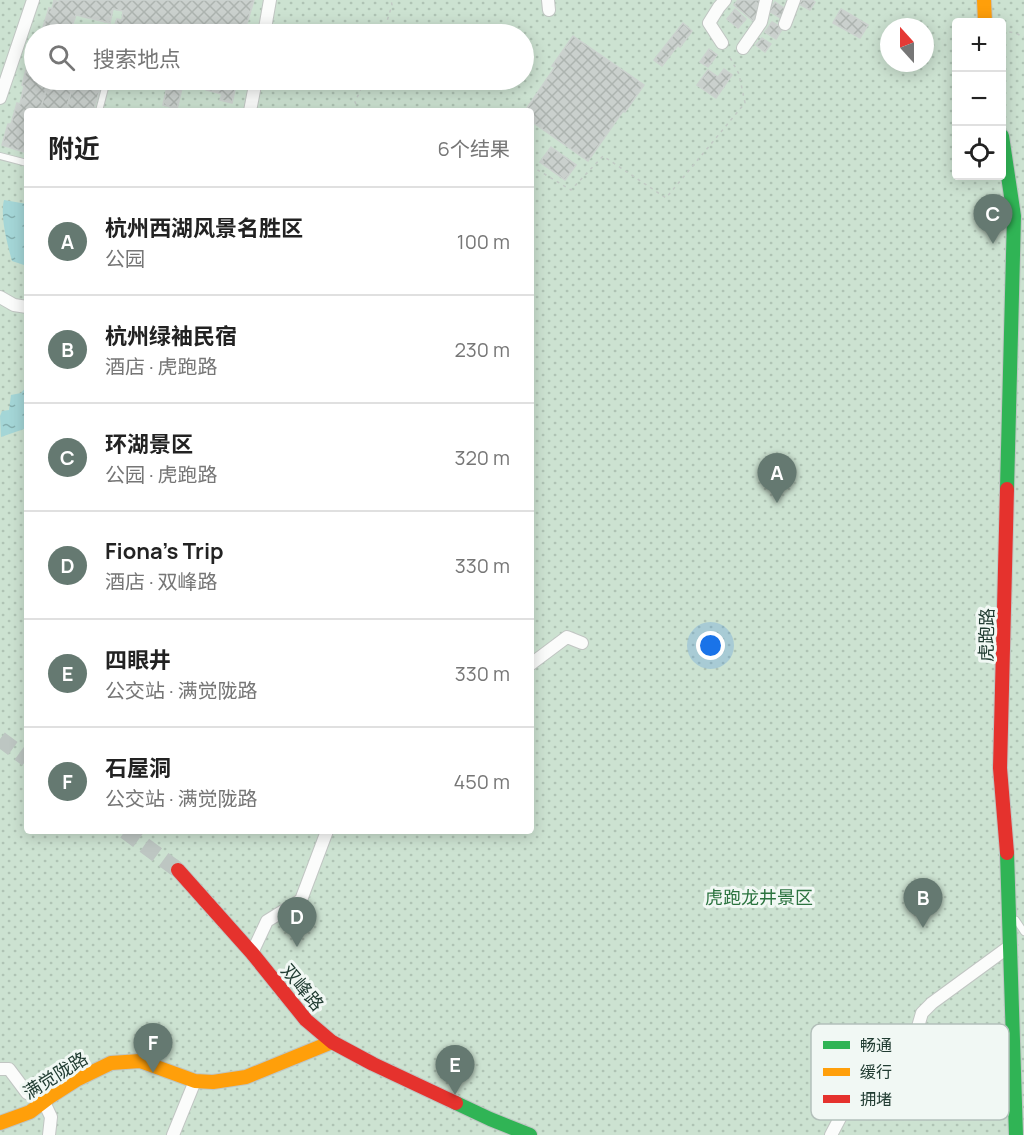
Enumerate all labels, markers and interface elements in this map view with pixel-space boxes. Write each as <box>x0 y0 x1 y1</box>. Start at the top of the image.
north arrow <box>880 18 934 72</box>
map controls <box>952 18 1006 180</box>
button: + <box>952 18 1006 72</box>
search box <box>24 24 534 90</box>
icon: search <box>45 41 78 74</box>
text: 搜索地点 <box>93 44 181 74</box>
button: − <box>952 72 1006 126</box>
button: locate <box>952 126 1006 180</box>
text: 附近 <box>48 130 100 166</box>
text: 6个结果 <box>438 135 510 162</box>
pin: C <box>974 194 1012 244</box>
text: 杭州西湖风景名胜区 <box>105 213 303 243</box>
text: A <box>61 228 74 255</box>
text: 100 m <box>457 228 510 255</box>
text: 公园 <box>105 245 145 272</box>
text: 杭州绿袖民宿 <box>105 321 237 351</box>
text: B <box>61 336 74 363</box>
text: 230 m <box>454 336 510 363</box>
text: 酒店 · 虎跑路 <box>105 353 218 380</box>
text: 环湖景区 <box>105 429 193 459</box>
text: C <box>60 444 75 471</box>
text: 320 m <box>454 444 510 471</box>
pin: A <box>758 454 796 503</box>
text: 公园 · 虎跑路 <box>105 461 218 488</box>
text: Fiona's Trip <box>105 536 224 566</box>
text: D <box>60 552 75 579</box>
text: 330 m <box>455 552 510 579</box>
text: 酒店 · 双峰路 <box>105 568 218 595</box>
street label: 虎跑路 <box>974 608 998 662</box>
your location <box>696 631 725 660</box>
text: 四眼井 <box>105 645 171 675</box>
text: E <box>62 660 73 687</box>
text: 330 m <box>455 660 510 687</box>
text: 公交站 · 满觉陇路 <box>105 677 258 704</box>
text: 石屋洞 <box>105 753 171 783</box>
text: F <box>62 768 73 795</box>
text: 450 m <box>454 768 510 795</box>
text: 公交站 · 满觉陇路 <box>105 785 258 812</box>
pin: B <box>904 878 942 928</box>
park label: 虎跑龙井景区 <box>705 885 813 909</box>
pin: D <box>278 898 316 947</box>
street label: 双峰路 <box>276 959 330 1015</box>
pin: F <box>134 1024 172 1073</box>
legend <box>811 1024 1009 1120</box>
text: 畅通 <box>860 1034 892 1056</box>
street label: 满觉陇路 <box>18 1046 92 1104</box>
pin: E <box>436 1046 474 1095</box>
text: 缓行 <box>860 1061 892 1083</box>
text: 拥堵 <box>860 1088 892 1110</box>

